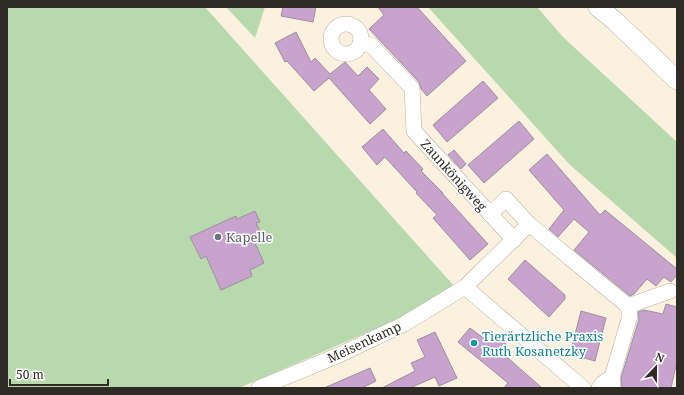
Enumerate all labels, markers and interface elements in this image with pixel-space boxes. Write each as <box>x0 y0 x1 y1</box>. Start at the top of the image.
street label: Zaunkönigweg <box>417 135 491 215</box>
place label: Kapelle <box>226 228 272 246</box>
marker: Kapelle <box>213 232 223 242</box>
street label: Meisenkamp <box>324 317 404 367</box>
place label: Tierärtzliche Praxis Ruth Kosanetzky <box>482 327 603 360</box>
marker: Tierärtzliche Praxis Ruth Kosanetzky <box>469 338 479 348</box>
north arrow <box>636 347 676 387</box>
text: N <box>653 349 667 366</box>
scale bar <box>10 361 108 387</box>
text: 50 m <box>16 366 44 383</box>

